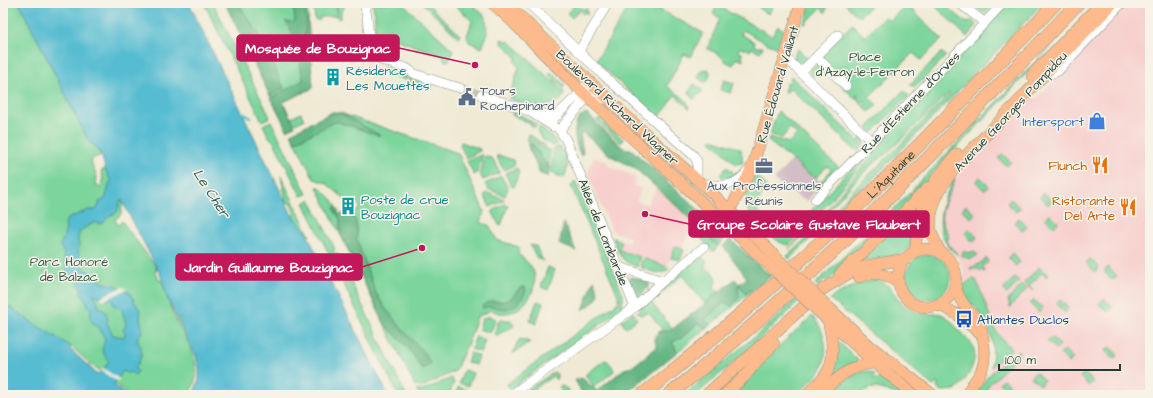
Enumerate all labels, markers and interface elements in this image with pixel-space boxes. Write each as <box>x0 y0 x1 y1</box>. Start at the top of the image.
street label: Rue Édouard Vaillant <box>753 23 804 145</box>
callout: Mosquée de Bouzignac <box>237 35 399 61</box>
text: Mosquée de Bouzignac <box>245 39 391 60</box>
street label: Boulevard Richard Wagner <box>551 46 683 170</box>
street label: Rue d'Estienne d'Orves <box>857 47 965 158</box>
street label: Avenue Georges Pompidou <box>950 47 1073 177</box>
park label: Place d'Azay-le-Ferron <box>816 48 915 82</box>
place label: Résidence Les Mouettes <box>346 62 430 95</box>
building icon: Résidence Les Mouettes <box>323 67 343 87</box>
place label: Tours Rochepinard <box>480 82 555 115</box>
public building icon: Tours Rochepinard <box>457 87 477 107</box>
shop icon: Intersport <box>1087 111 1107 131</box>
place label: Intersport <box>1023 113 1085 131</box>
street label: L'Aquitaine <box>863 146 920 203</box>
restaurant icon: Flunch <box>1090 155 1110 175</box>
office icon: Aux Professionnels Réunis <box>754 156 774 176</box>
place label: Flunch <box>1048 157 1088 175</box>
water label: Le Cher <box>188 165 235 223</box>
street label: Allée de Lombardie <box>573 176 633 288</box>
place label: Aux Professionnels Réunis <box>707 177 822 210</box>
place label: Poste de crue Bouzignac <box>361 191 449 225</box>
place label: Ristorante Del Arte <box>1052 192 1115 225</box>
building icon: Poste de crue Bouzignac <box>338 196 358 216</box>
restaurant icon: Ristorante Del Arte <box>1118 197 1138 217</box>
callout: Groupe Scolaire Gustave Flaubert <box>689 211 929 237</box>
text: Groupe Scolaire Gustave Flaubert <box>697 215 921 235</box>
park label: Parc Honoré de Balzac <box>30 253 108 286</box>
callout: Jardin Guillaume Bouzignac <box>176 254 362 280</box>
text: Jardin Guillaume Bouzignac <box>183 258 354 279</box>
bus stop icon: Atlantes Duclos <box>954 309 974 329</box>
place label: Atlantes Duclos <box>977 311 1069 329</box>
scale bar <box>999 346 1120 372</box>
text: 100 m <box>1005 352 1036 369</box>

